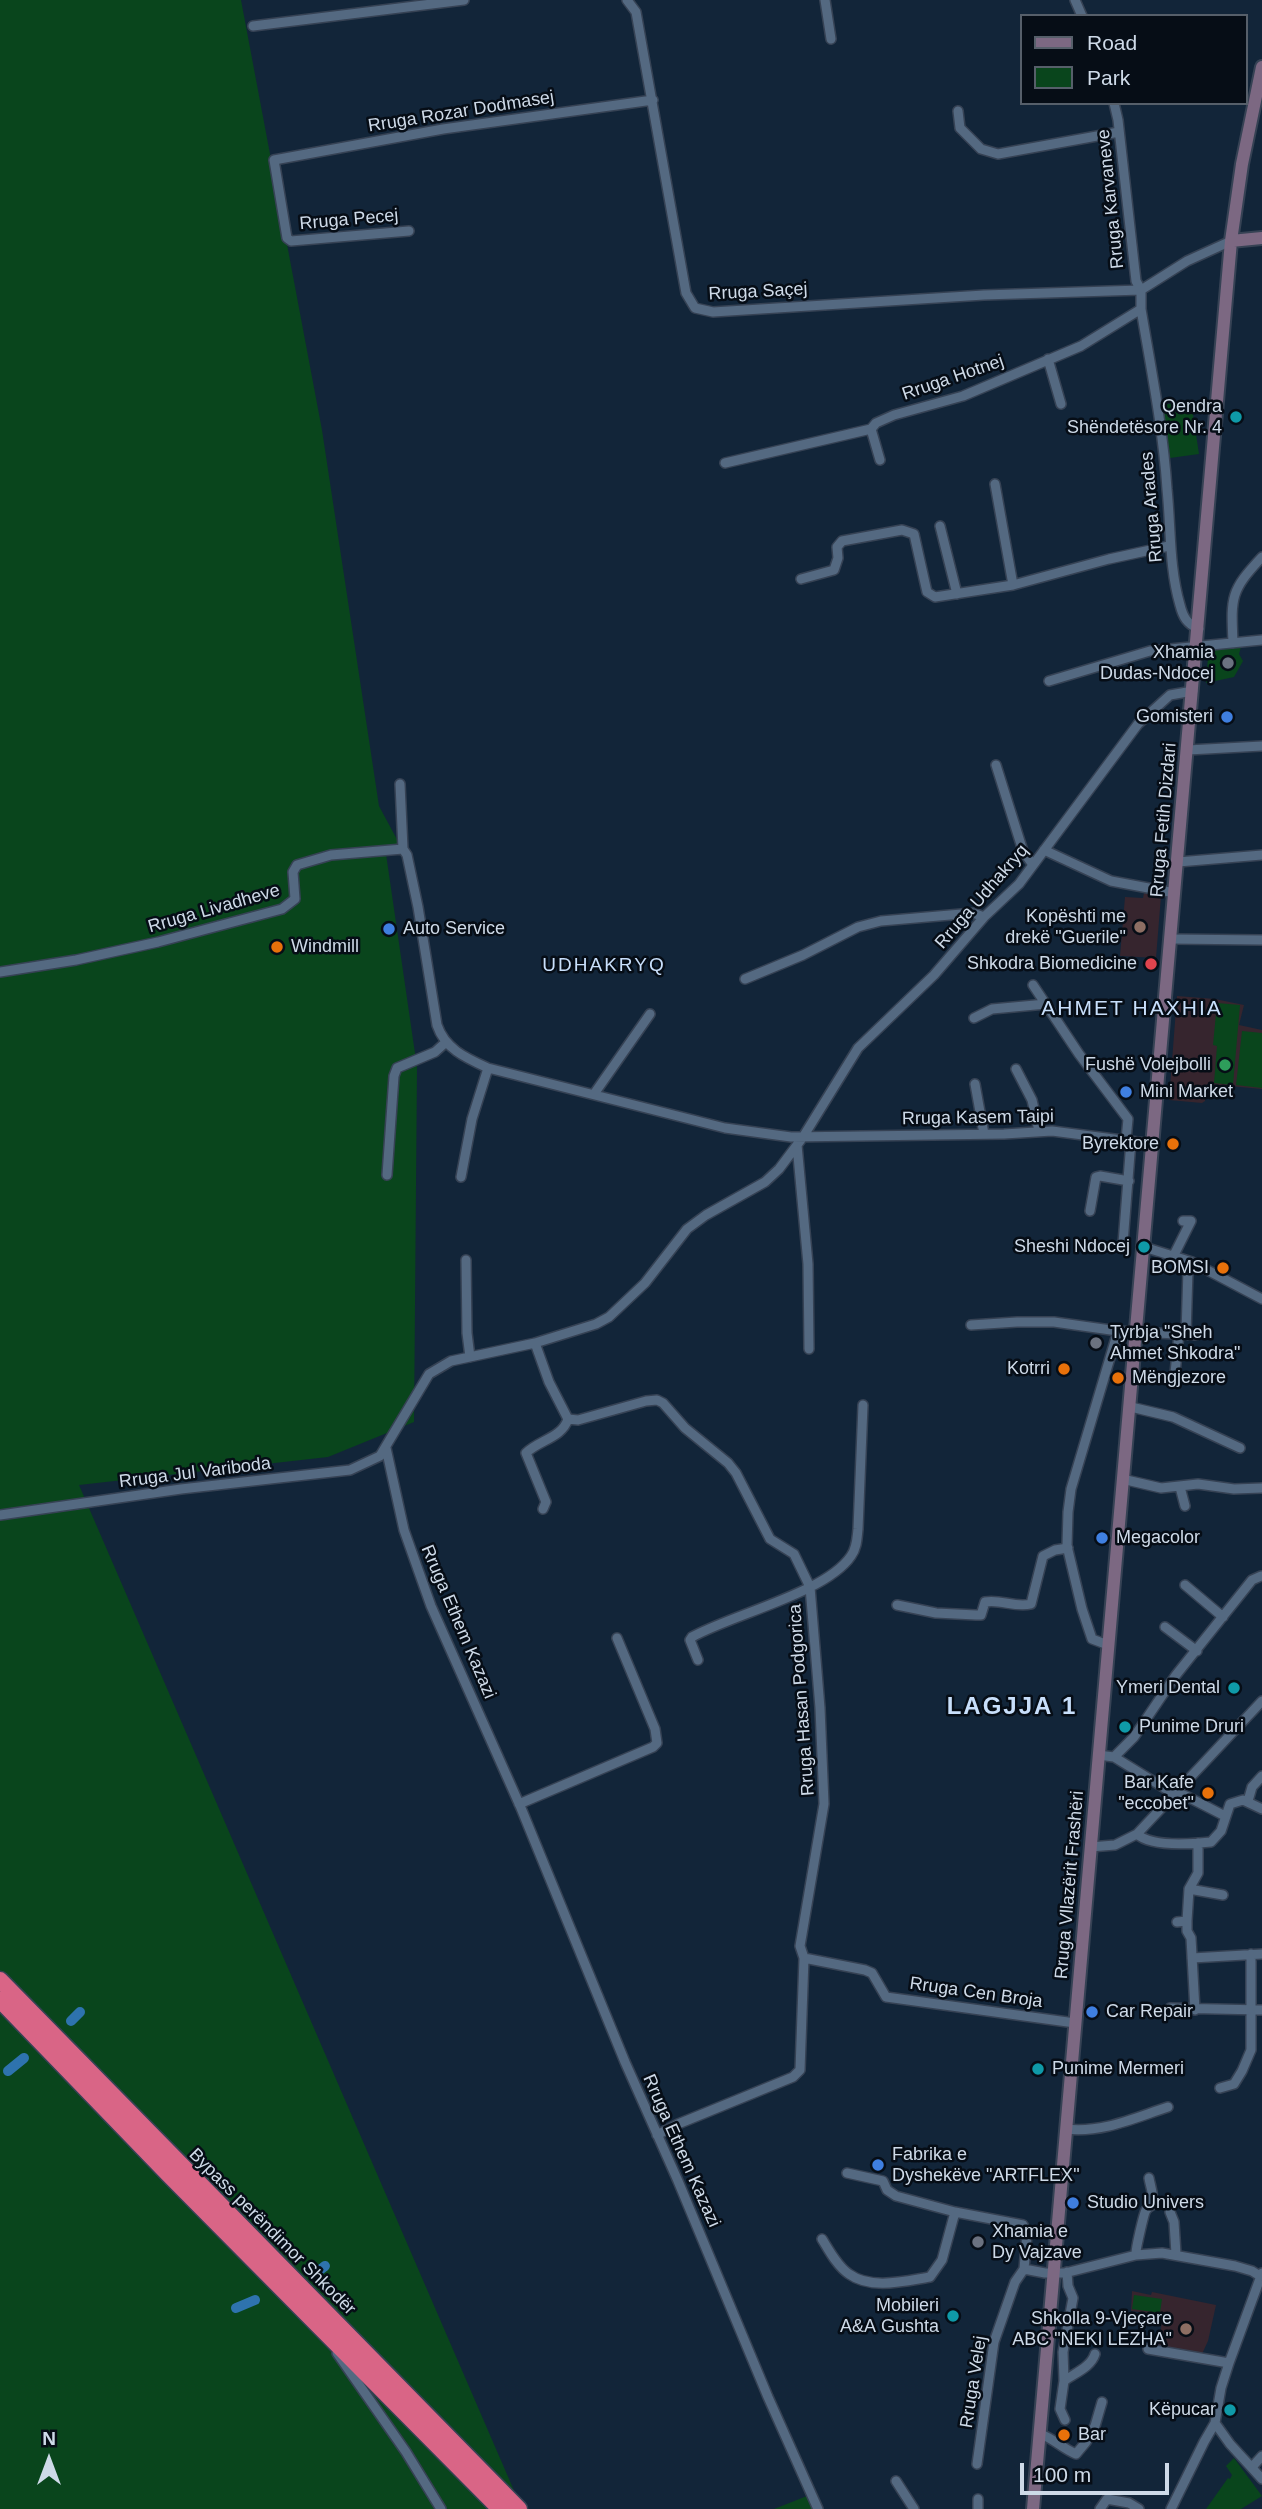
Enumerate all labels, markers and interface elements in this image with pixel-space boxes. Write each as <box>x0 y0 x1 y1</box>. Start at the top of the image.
legend <box>1020 14 1248 105</box>
text: Road <box>1087 31 1137 54</box>
text: Park <box>1087 66 1130 89</box>
street label: Rruga Rozar Dodmasej <box>366 87 556 137</box>
street label: Rruga Karvaneve <box>1093 128 1129 270</box>
street label: Rruga Pecej <box>299 205 399 235</box>
street label: Rruga Saçej <box>708 279 808 305</box>
street label: Rruga Hotnej <box>899 351 1007 405</box>
place label: Qendra Shëndetësore Nr. 4 <box>1067 396 1222 438</box>
marker: Qendra Shëndetësore Nr. 4 <box>1228 409 1244 425</box>
street label: Rruga Arades <box>1136 451 1168 563</box>
place label: Xhamia Dudas-Ndocej <box>1100 642 1214 684</box>
marker: Xhamia Dudas-Ndocej <box>1220 655 1236 671</box>
place label: Gomisteri <box>1136 706 1213 728</box>
marker: Gomisteri <box>1219 709 1235 725</box>
street label: Rruga Fetih Dizdari <box>1146 742 1182 898</box>
street label: Rruga Udhakryq <box>931 840 1033 954</box>
street label: Rruga Livadheve <box>146 880 282 938</box>
place label: Kopështi me drekë "Guerile" <box>1005 906 1126 948</box>
place label: Auto Service <box>403 918 505 940</box>
marker: Kopështi me drekë "Guerile" <box>1132 919 1148 935</box>
marker: Auto Service <box>381 921 397 937</box>
place label: Windmill <box>291 936 359 958</box>
marker: Windmill <box>269 939 285 955</box>
place label: Shkodra Biomedicine <box>967 953 1137 975</box>
district label: UDHAKRYQ <box>543 955 665 977</box>
marker: Shkodra Biomedicine <box>1143 956 1159 972</box>
district label: AHMET HAXHIA <box>1043 996 1221 1022</box>
place label: Fushë Volejbolli <box>1085 1054 1211 1076</box>
marker: Fushë Volejbolli <box>1217 1057 1233 1073</box>
place label: Mini Market <box>1140 1081 1233 1103</box>
marker: Mini Market <box>1118 1084 1134 1100</box>
street label: Rruga Kasem Taipi <box>902 1106 1054 1130</box>
place label: Byrektore <box>1082 1133 1159 1155</box>
marker: Byrektore <box>1165 1136 1181 1152</box>
place label: Sheshi Ndocej <box>1014 1236 1130 1258</box>
marker: Sheshi Ndocej <box>1136 1239 1152 1255</box>
place label: BOMSI <box>1151 1257 1209 1279</box>
marker: BOMSI <box>1215 1260 1231 1276</box>
place label: Tyrbja "Sheh Ahmet Shkodra" <box>1110 1322 1240 1364</box>
marker: Tyrbja "Sheh Ahmet Shkodra" <box>1088 1335 1104 1351</box>
place label: Kotrri <box>1007 1358 1050 1380</box>
marker: Kotrri <box>1056 1361 1072 1377</box>
place label: Mëngjezore <box>1132 1367 1226 1389</box>
marker: Mëngjezore <box>1110 1370 1126 1386</box>
street label: Rruga Jul Variboda <box>118 1453 272 1493</box>
place label: Megacolor <box>1116 1527 1200 1549</box>
marker: Megacolor <box>1094 1530 1110 1546</box>
street label: Rruga Ethem Kazazi <box>416 1542 500 1702</box>
street label: Rruga Hasan Podgorica <box>785 1603 819 1797</box>
place label: Ymeri Dental <box>1116 1677 1220 1699</box>
marker: Ymeri Dental <box>1226 1680 1242 1696</box>
district label: LAGJJA 1 <box>948 1693 1076 1721</box>
place label: Punime Druri <box>1139 1716 1244 1738</box>
marker: Punime Druri <box>1117 1719 1133 1735</box>
place label: Bar Kafe "eccobet" <box>1118 1772 1194 1814</box>
marker: Bar Kafe "eccobet" <box>1200 1785 1216 1801</box>
street label: Rruga Vllazërit Frashëri <box>1051 1790 1089 1980</box>
street label: Rruga Cen Broja <box>908 1973 1044 2013</box>
place label: Car Repair <box>1106 2001 1193 2023</box>
marker: Car Repair <box>1084 2004 1100 2020</box>
place label: Punime Mermeri <box>1052 2058 1184 2080</box>
marker: Punime Mermeri <box>1030 2061 1046 2077</box>
street label: Rruga Ethem Kazazi <box>638 2071 724 2231</box>
street label: Bypass perëndimor Shkodër <box>184 2144 360 2320</box>
place label: Fabrika e Dyshekëve "ARTFLEX" <box>892 2144 1080 2186</box>
marker: Fabrika e Dyshekëve "ARTFLEX" <box>870 2157 886 2173</box>
place label: Studio Univers <box>1087 2192 1204 2214</box>
marker: Studio Univers <box>1065 2195 1081 2211</box>
place label: Xhamia e Dy Vajzave <box>992 2221 1082 2264</box>
marker: Xhamia e Dy Vajzave <box>970 2234 986 2250</box>
place label: Mobileri A&A Gushta <box>840 2295 939 2338</box>
marker: Mobileri A&A Gushta <box>945 2308 961 2324</box>
place label: Shkolla 9-Vjeçare ABC "NEKI LEZHA" <box>1012 2308 1172 2350</box>
marker: Shkolla 9-Vjeçare ABC "NEKI LEZHA" <box>1178 2321 1194 2337</box>
street label: Rruga Velej <box>956 2334 992 2430</box>
place label: Këpucar <box>1149 2399 1216 2421</box>
marker: Këpucar <box>1222 2402 1238 2418</box>
place label: Bar <box>1078 2424 1106 2446</box>
north arrow <box>14 2425 84 2495</box>
marker: Bar <box>1056 2427 1072 2443</box>
text: N <box>42 2428 56 2449</box>
scale bar <box>1024 2450 1173 2494</box>
text: 100 m <box>1033 2463 1091 2486</box>

